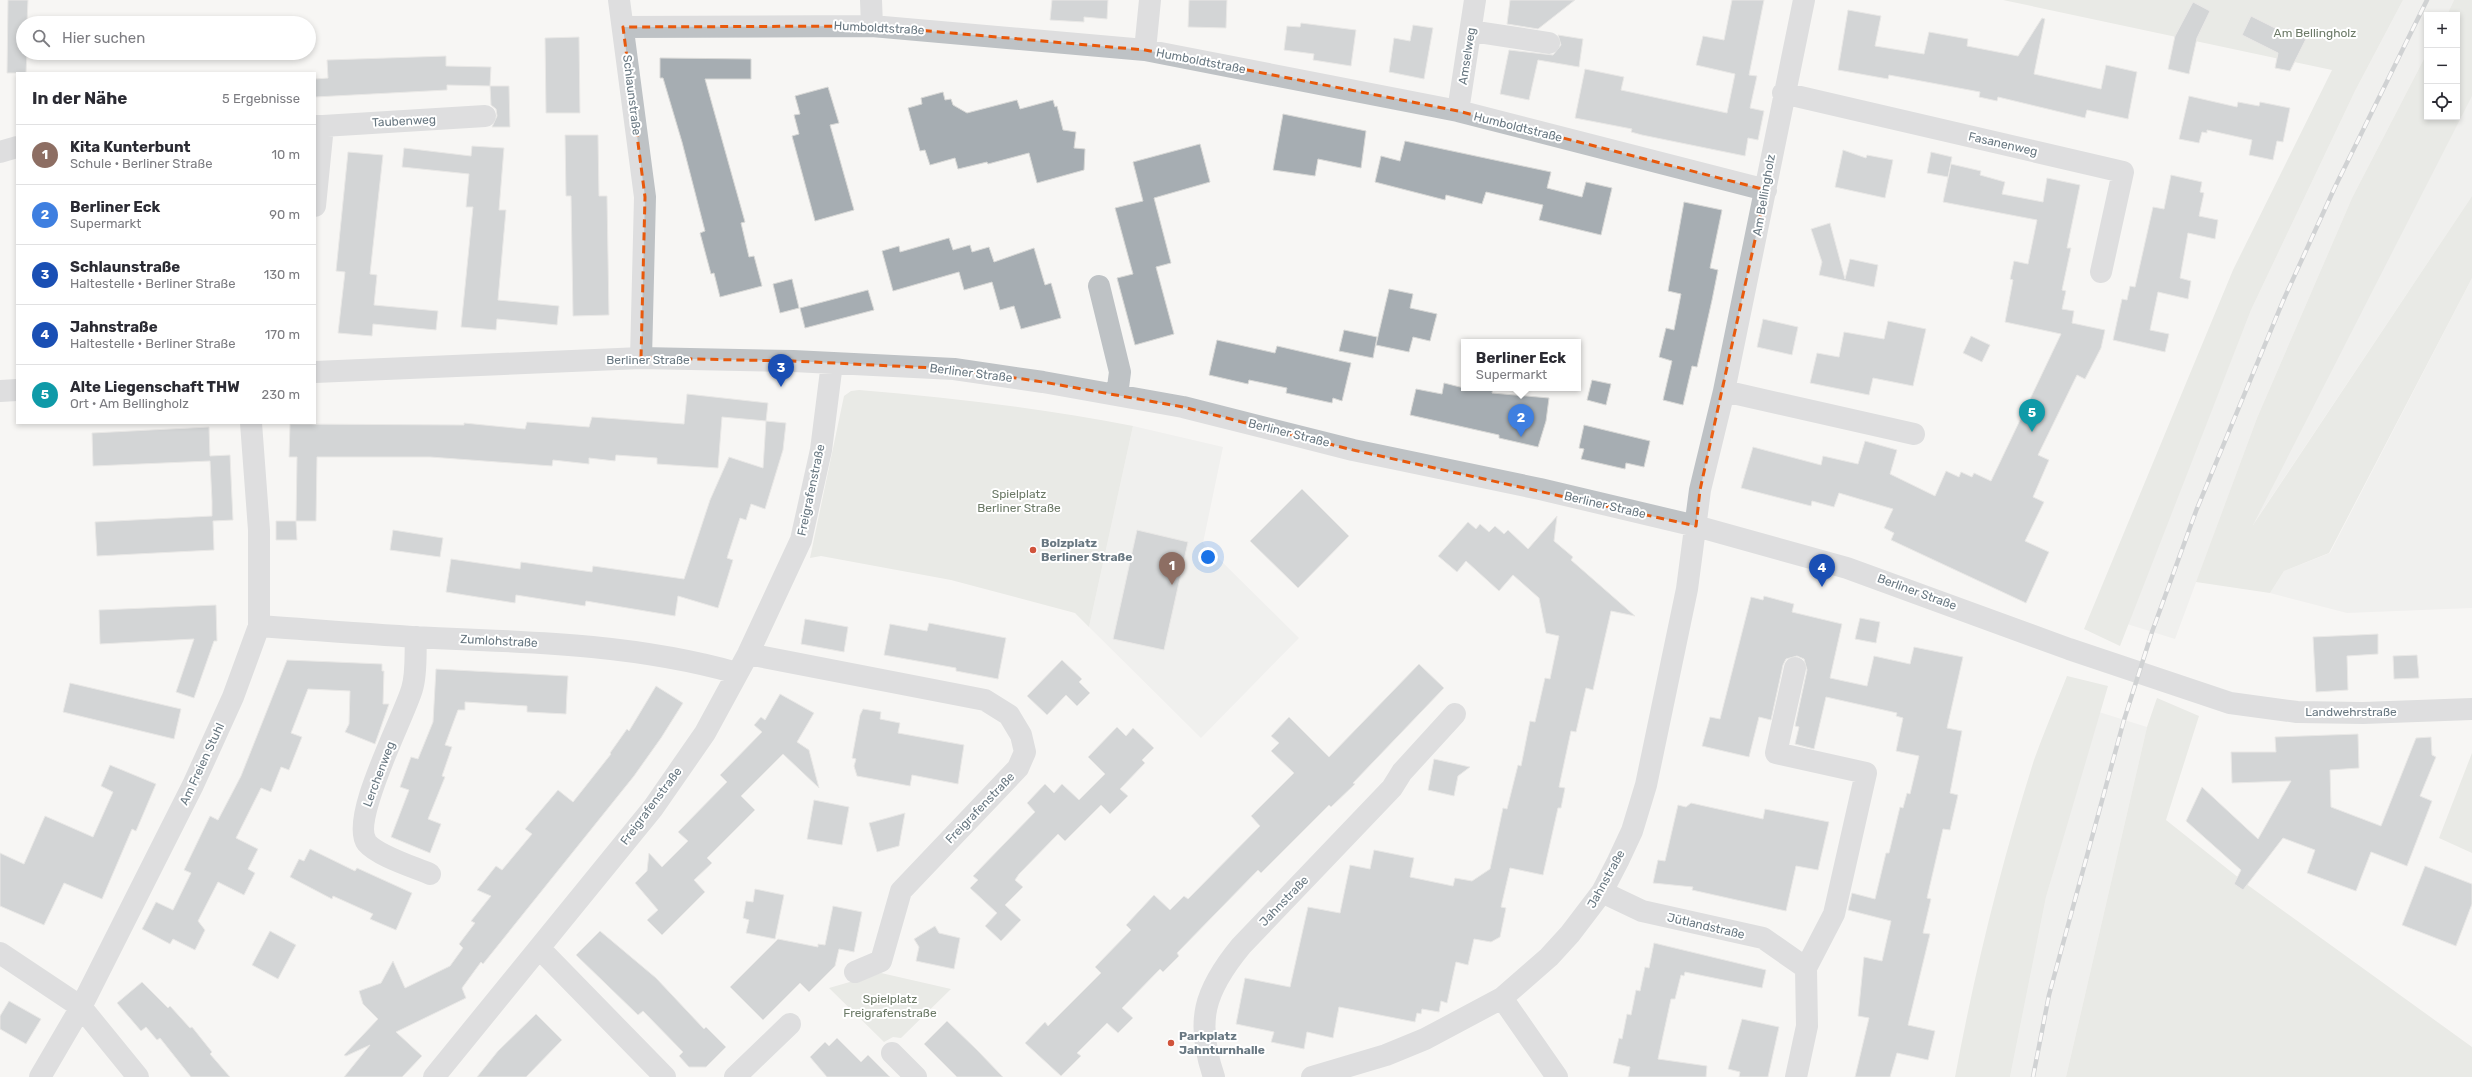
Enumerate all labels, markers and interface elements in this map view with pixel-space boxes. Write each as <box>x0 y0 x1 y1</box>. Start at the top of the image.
map controls <box>2424 12 2460 120</box>
button: + <box>2424 12 2460 48</box>
search box <box>16 16 316 60</box>
street label: Humboldtstraße <box>833 19 925 37</box>
street label: Amselweg <box>1456 26 1478 86</box>
park label: Am Bellingholz <box>2274 26 2356 40</box>
icon: search <box>30 27 52 49</box>
text: Hier suchen <box>62 29 145 47</box>
street label: Humboldtstraße <box>1155 45 1247 77</box>
button: − <box>2424 48 2460 84</box>
street label: Schlaunstraße <box>620 54 644 136</box>
button: locate <box>2424 84 2460 120</box>
text: In der Nähe <box>32 88 127 108</box>
text: 5 Ergebnisse <box>222 91 300 106</box>
street label: Humboldtstraße <box>1472 109 1564 145</box>
street label: Taubenweg <box>372 112 436 130</box>
street label: Fasanenweg <box>1967 129 2039 159</box>
text: Kita Kunterbunt <box>70 138 190 156</box>
text: 1 <box>42 147 48 162</box>
text: 10 m <box>271 147 300 162</box>
street label: Am Bellingholz <box>1750 153 1778 237</box>
text: Schule · Berliner Straße <box>70 156 212 171</box>
text: Berliner Eck <box>70 198 160 216</box>
text: 2 <box>41 207 49 222</box>
text: 90 m <box>269 207 300 222</box>
text: Supermarkt <box>70 216 141 231</box>
text: Schlaunstraße <box>70 258 180 276</box>
text: 3 <box>41 267 49 282</box>
text: 130 m <box>264 267 300 282</box>
text: Haltestelle · Berliner Straße <box>70 276 236 291</box>
text: Jahnstraße <box>70 318 158 336</box>
text: 4 <box>41 327 49 342</box>
text: 170 m <box>265 327 300 342</box>
text: Haltestelle · Berliner Straße <box>70 336 236 351</box>
popup <box>1461 339 1581 391</box>
text: Berliner Eck <box>1476 349 1566 367</box>
street label: Berliner Straße <box>606 353 690 367</box>
pin: 3 <box>768 354 794 387</box>
street label: Berliner Straße <box>929 361 1013 385</box>
text: Supermarkt <box>1476 367 1547 382</box>
text: Alte Liegenschaft THW <box>70 378 240 396</box>
text: 5 <box>41 387 49 402</box>
text: 230 m <box>262 387 300 402</box>
text: Ort · Am Bellingholz <box>70 396 189 411</box>
pin: 5 <box>2019 399 2045 432</box>
pin: 2 <box>1508 404 1534 437</box>
street label: Berliner Straße <box>1247 416 1331 450</box>
street label: Freigrafenstraße <box>794 443 828 537</box>
park label: Spielplatz Berliner Straße <box>977 487 1061 515</box>
street label: Berliner Straße <box>1563 489 1647 521</box>
place label: Bolzplatz Berliner Straße <box>1041 536 1132 564</box>
marker: Bolzplatz Berliner Straße <box>1028 545 1038 555</box>
your location <box>1198 547 1218 567</box>
pin: 1 <box>1159 552 1185 585</box>
pin: 4 <box>1809 554 1835 587</box>
street label: Berliner Straße <box>1875 571 1959 613</box>
street label: Zumlohstraße <box>460 632 538 650</box>
street label: Landwehrstraße <box>2305 705 2397 719</box>
street label: Am Freien Stuhl <box>177 721 227 807</box>
street label: Lerchenweg <box>360 739 398 809</box>
street label: Freigrafenstraße <box>617 764 685 847</box>
street label: Freigrafenstraße <box>943 769 1018 846</box>
street label: Jahnstraße <box>1584 847 1628 911</box>
street label: Jahnstraße <box>1257 873 1312 929</box>
street label: Jütlandstraße <box>1666 910 1746 942</box>
park label: Spielplatz Freigrafenstraße <box>843 992 937 1020</box>
place label: Parkplatz Jahnturnhalle <box>1179 1029 1265 1057</box>
marker: Parkplatz Jahnturnhalle <box>1166 1038 1176 1048</box>

